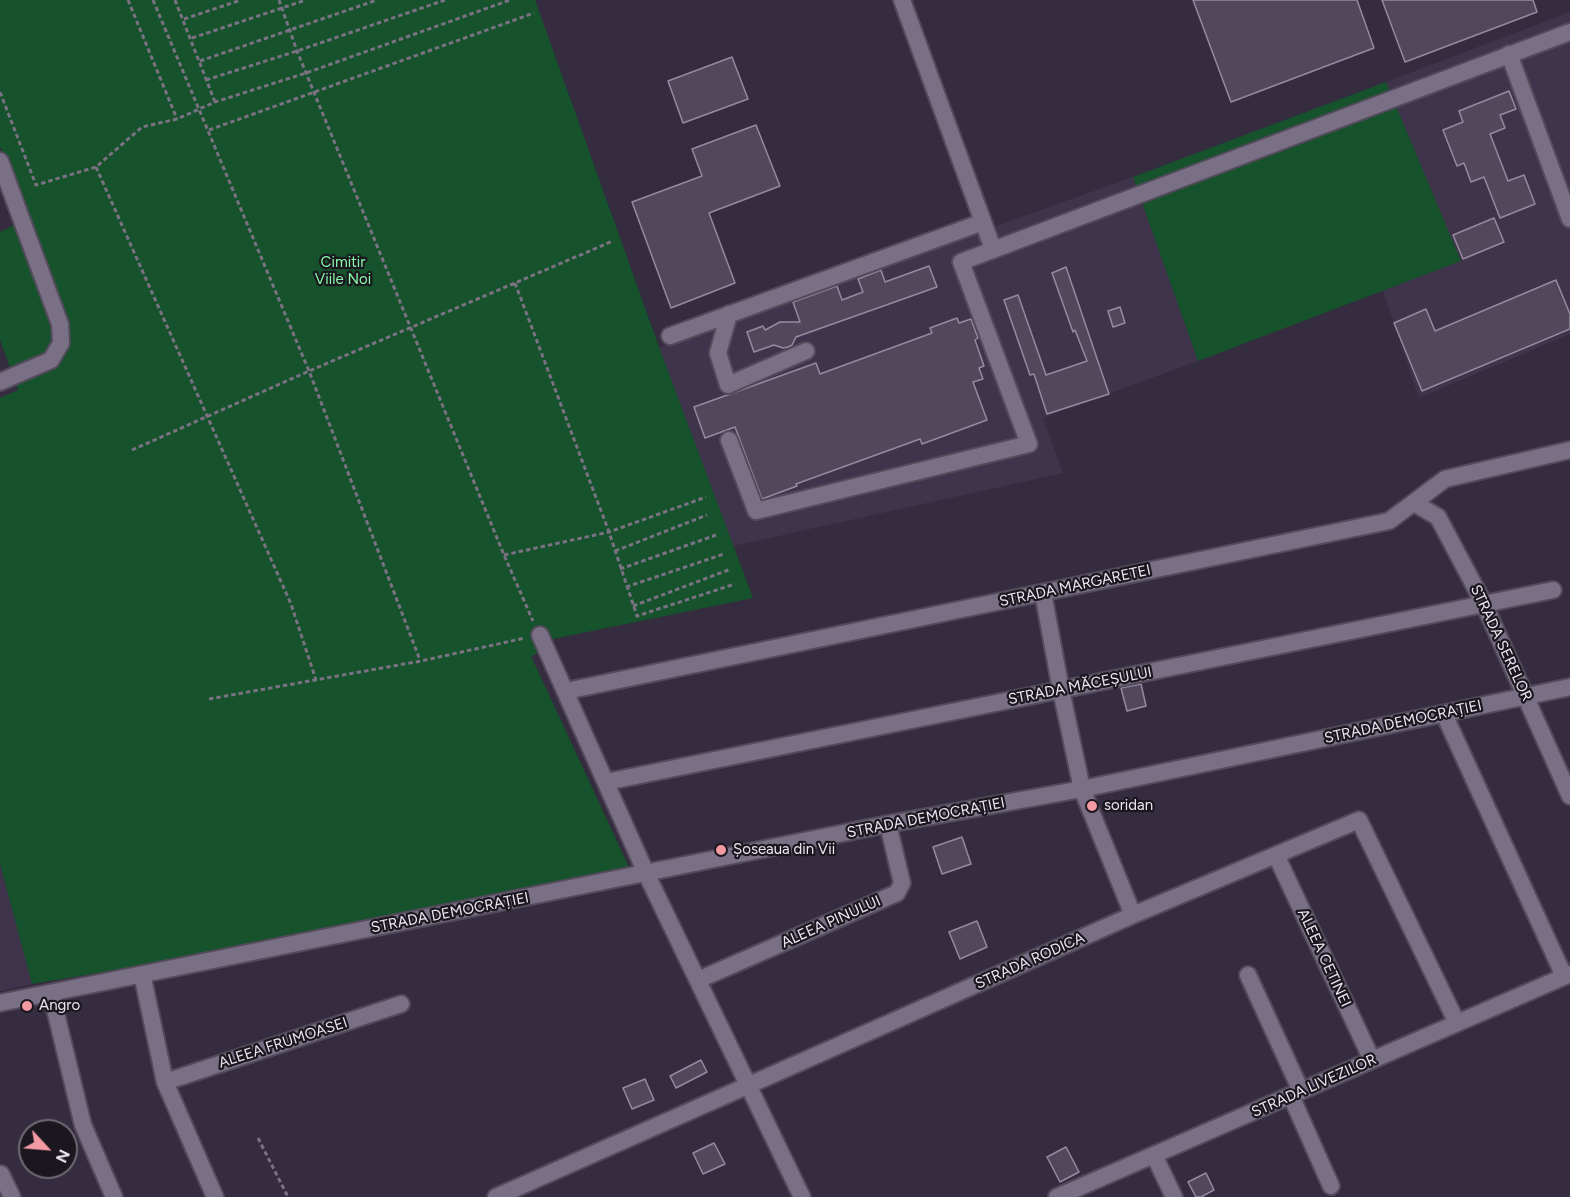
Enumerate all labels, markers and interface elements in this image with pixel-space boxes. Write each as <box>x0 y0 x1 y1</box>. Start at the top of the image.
park label: Cimitir Viile Noi <box>315 254 371 289</box>
street label: STRADA MARGARETEI <box>998 561 1152 611</box>
street label: STRADA SERELOR <box>1466 582 1536 704</box>
street label: STRADA MĂCEȘULUI <box>1007 663 1153 709</box>
street label: STRADA DEMOCRAȚIEI <box>1323 697 1483 747</box>
street label: STRADA DEMOCRAȚIEI <box>846 794 1006 842</box>
place label: soridan <box>1104 797 1153 815</box>
marker: soridan <box>1085 799 1099 813</box>
place label: Șoseaua din Vii <box>733 841 835 859</box>
marker: Șoseaua din Vii <box>714 843 728 857</box>
street label: STRADA DEMOCRAȚIEI <box>370 889 530 937</box>
street label: ALEEA PINULUI <box>778 892 884 952</box>
street label: ALEEA CETINEI <box>1293 906 1355 1010</box>
street label: STRADA RODICA <box>973 929 1087 993</box>
place label: Angro <box>39 997 80 1015</box>
marker: Angro <box>20 999 34 1013</box>
street label: ALEEA FRUMOASEI <box>216 1014 350 1072</box>
street label: STRADA LIVEZILOR <box>1249 1050 1379 1122</box>
north arrow <box>18 1119 78 1179</box>
text: N <box>52 1147 74 1166</box>

